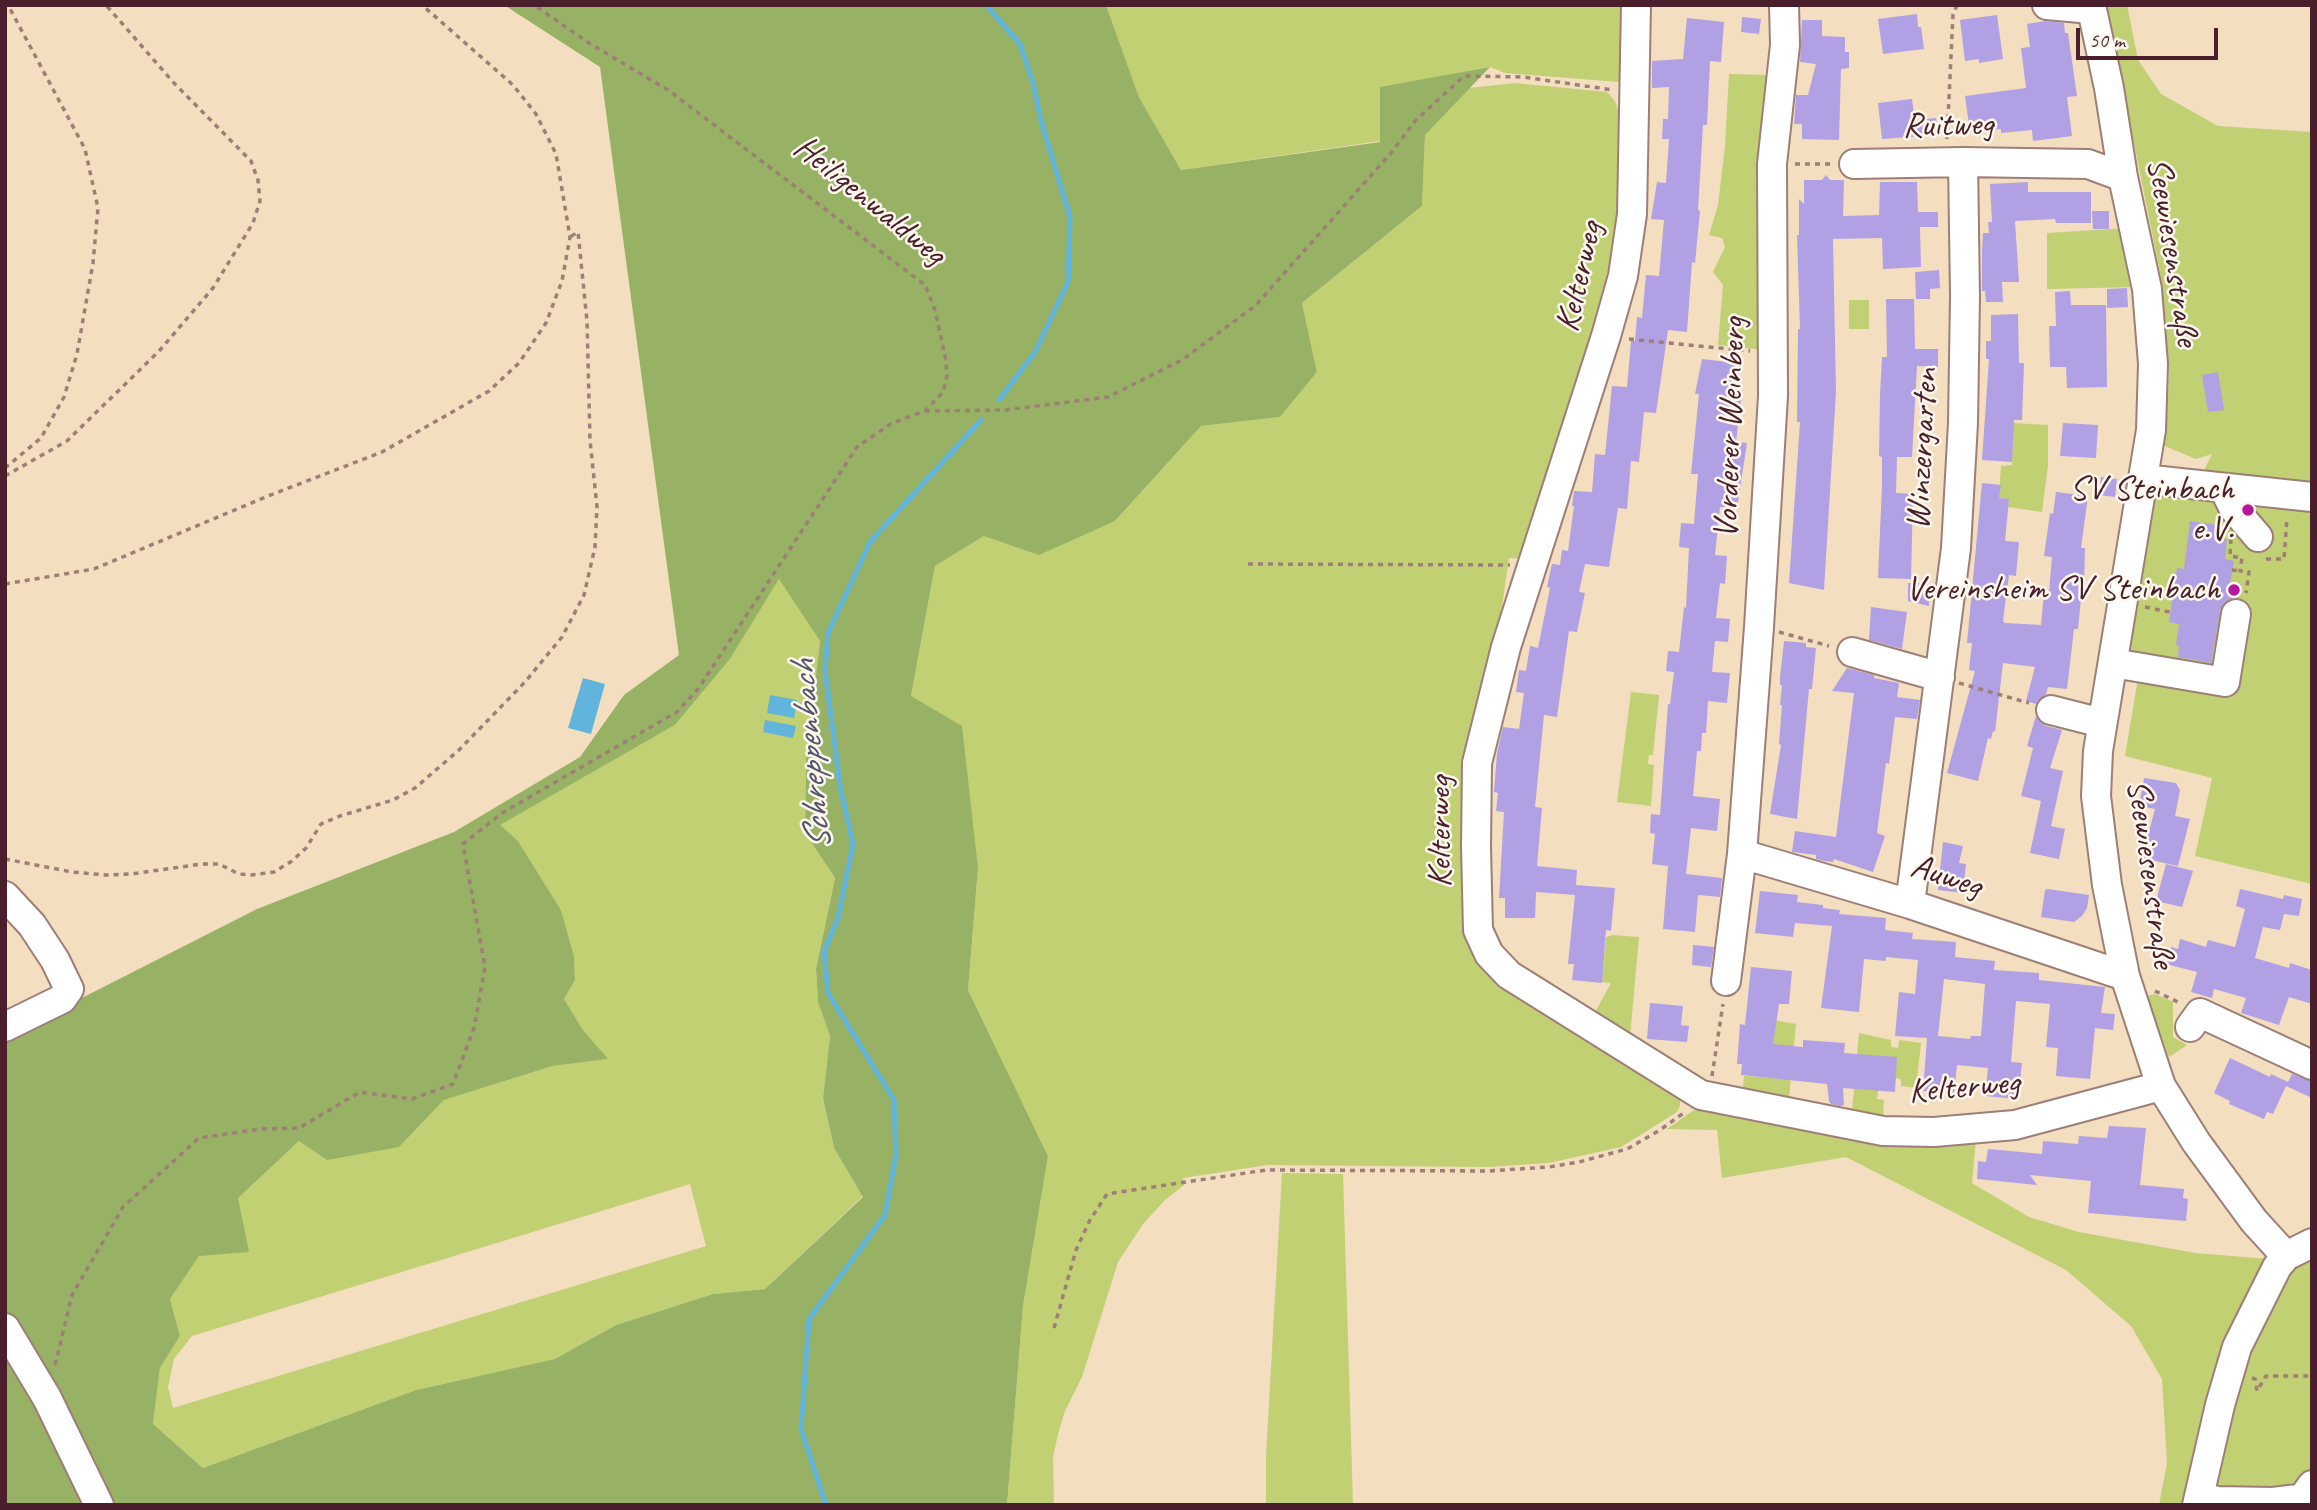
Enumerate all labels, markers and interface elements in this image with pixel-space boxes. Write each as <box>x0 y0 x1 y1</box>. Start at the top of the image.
scale bar <box>2079 14 2221 58</box>
text: 50 m <box>2089 27 2125 53</box>
street label: Ruitweg <box>1902 104 1994 148</box>
street label: Heiligenwaldweg <box>785 127 953 275</box>
street label: Seewiesenstraße <box>2136 155 2208 349</box>
street label: Kelterweg <box>1547 218 1613 336</box>
street label: Vorderer Weinberg <box>1706 316 1756 540</box>
street label: Winzergarten <box>1898 367 1948 531</box>
place label: SV Steinbach e.V. <box>2069 469 2234 551</box>
marker: SV Steinbach e.V. <box>2240 502 2256 518</box>
place label: Vereinsheim SV Steinbach <box>1906 569 2220 611</box>
marker: Vereinsheim SV Steinbach <box>2226 582 2242 598</box>
water label: Schreppenbach <box>782 658 842 852</box>
street label: Kelterweg <box>1420 776 1462 888</box>
street label: Seewiesenstraße <box>2116 777 2184 971</box>
street label: Auweg <box>1905 846 1987 908</box>
street label: Kelterweg <box>1907 1062 2021 1114</box>

